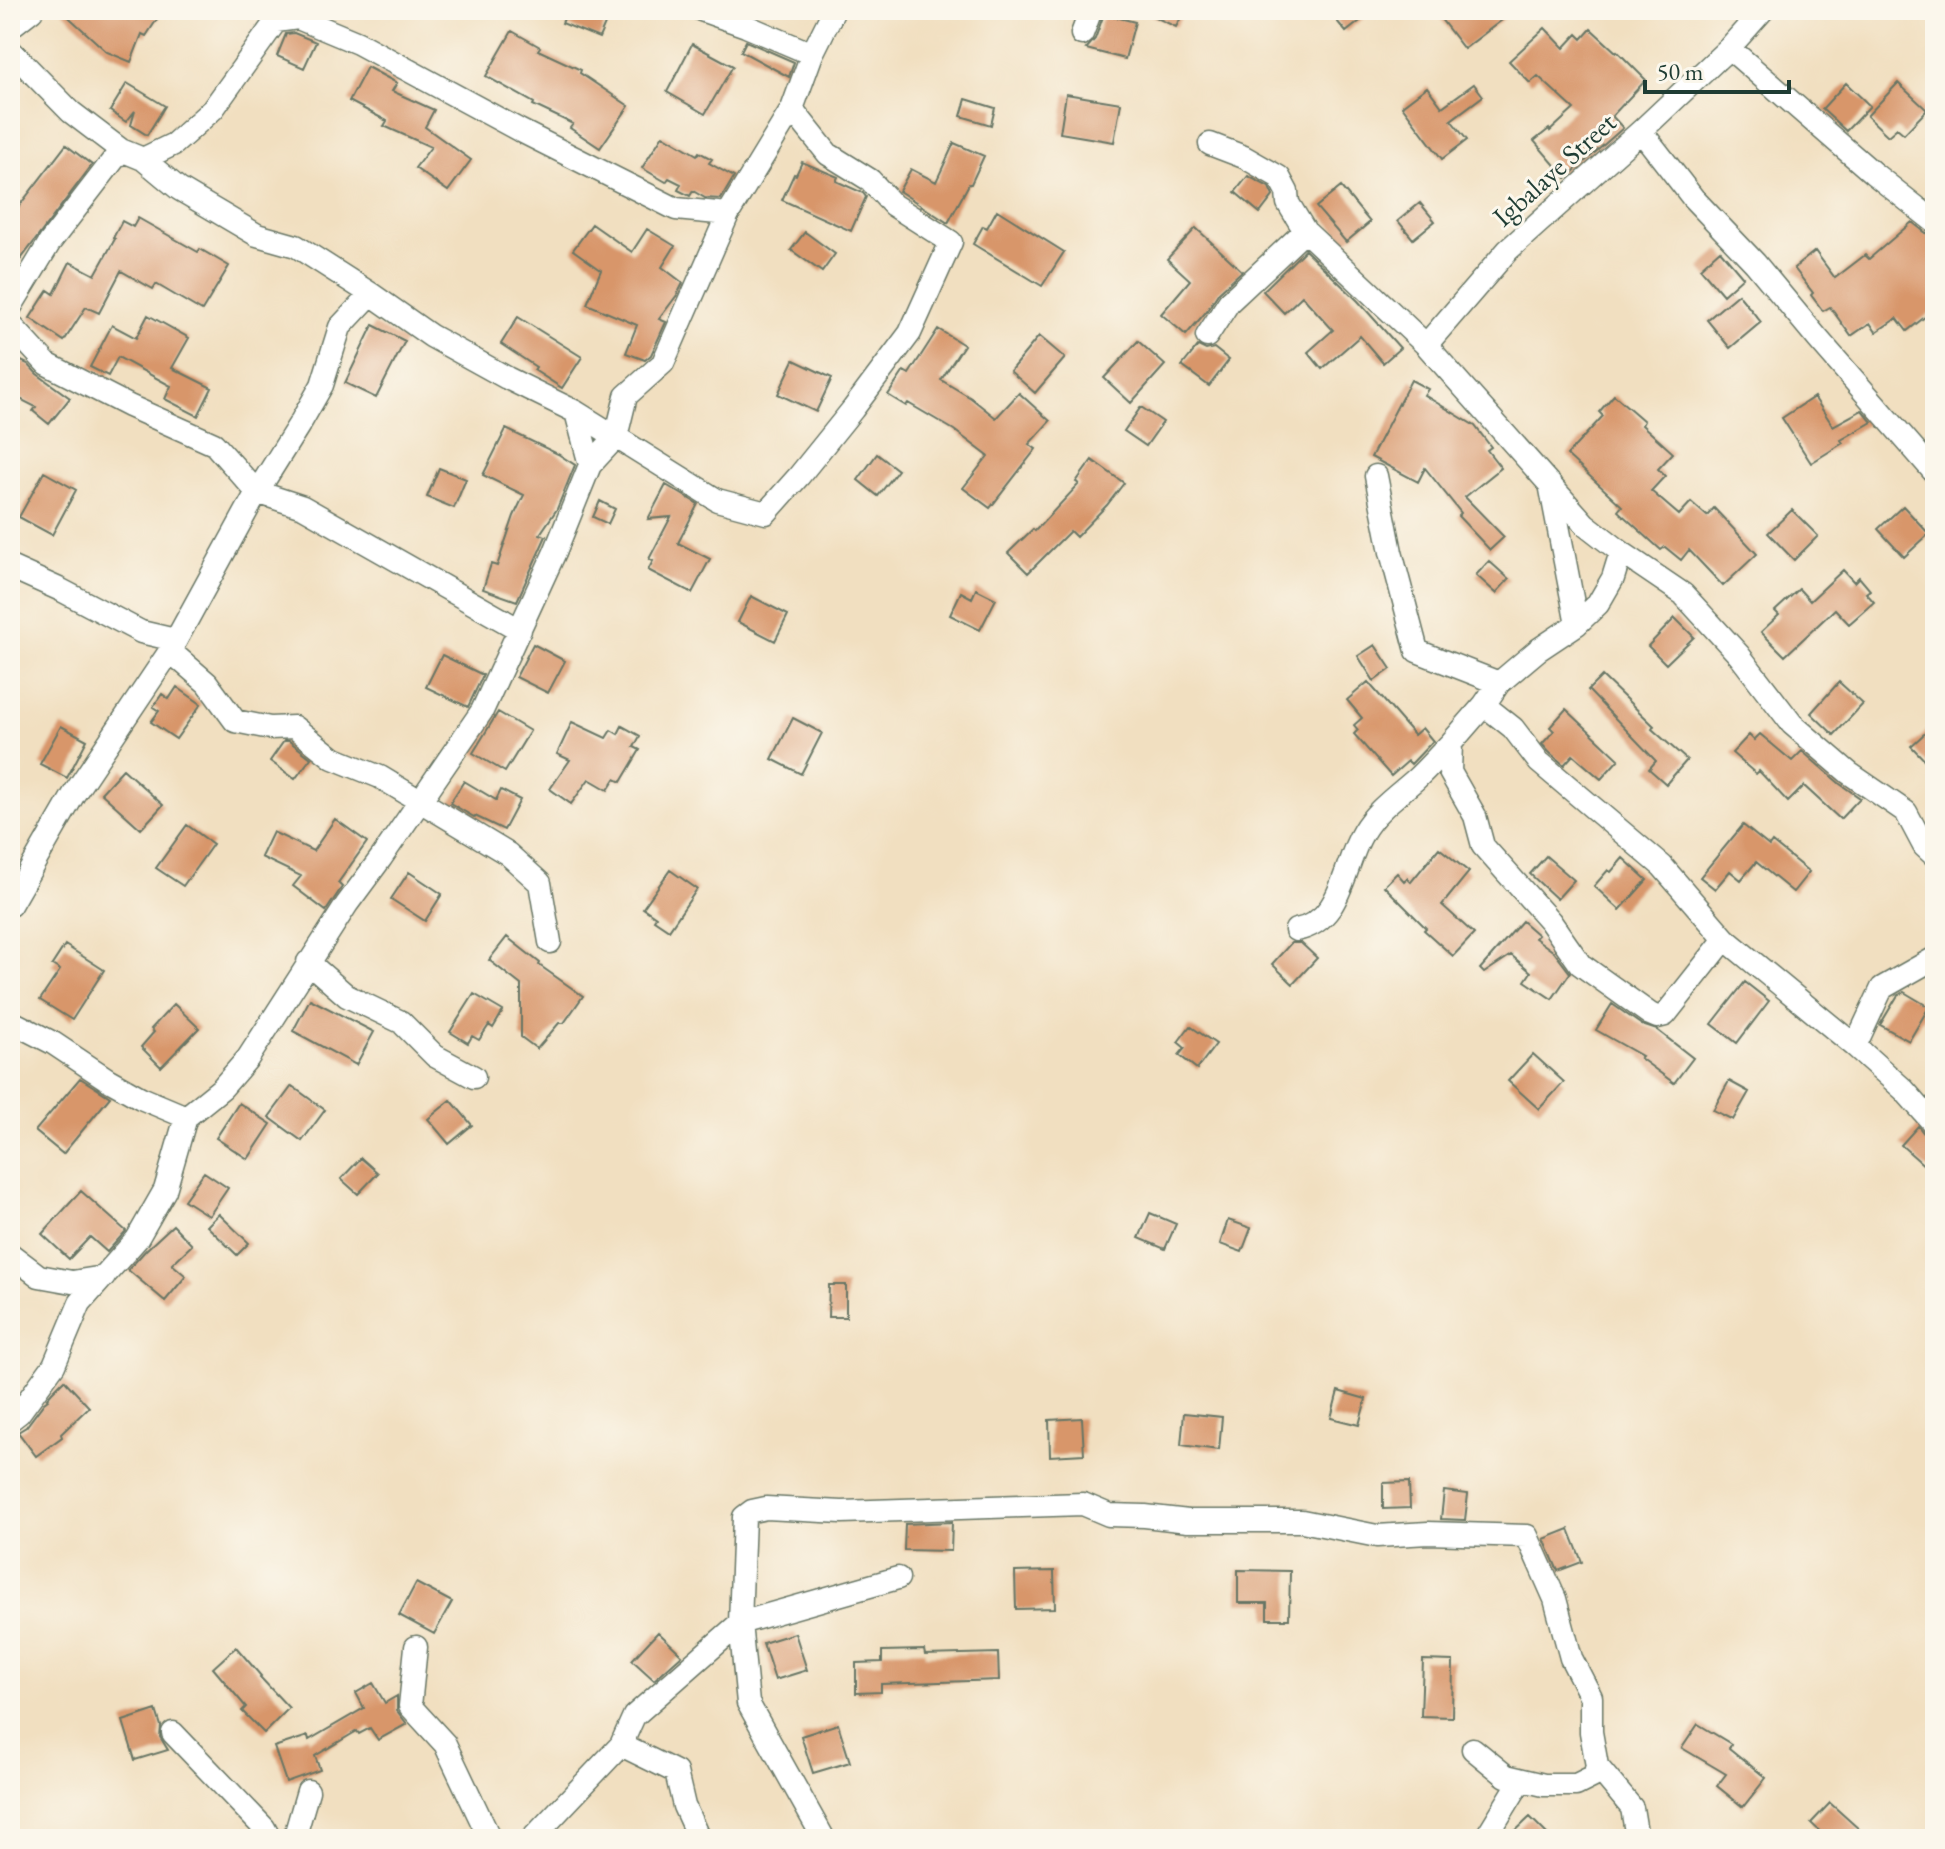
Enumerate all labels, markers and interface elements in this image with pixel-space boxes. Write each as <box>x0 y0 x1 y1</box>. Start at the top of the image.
scale bar <box>1645 44 1789 94</box>
text: 50 m <box>1657 56 1704 87</box>
street label: Igbalaye Street <box>1485 104 1623 234</box>

